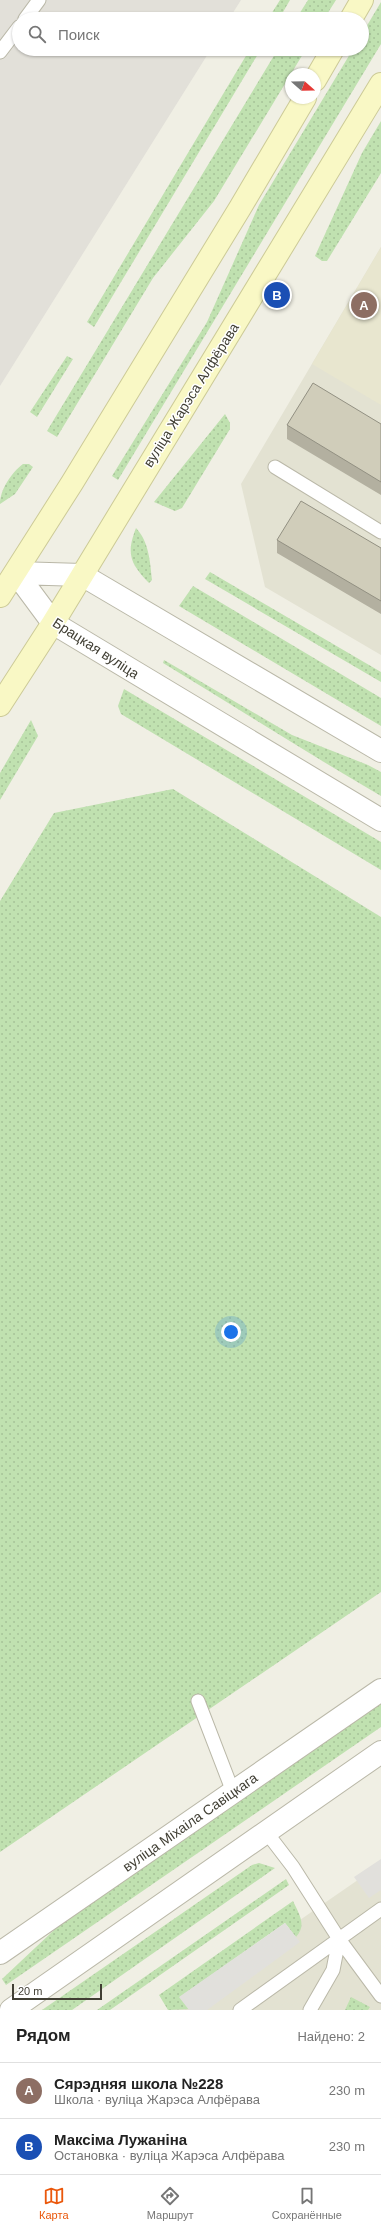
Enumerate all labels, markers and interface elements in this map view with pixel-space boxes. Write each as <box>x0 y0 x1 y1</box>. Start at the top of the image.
search box <box>12 12 369 56</box>
icon: search <box>26 23 48 45</box>
text: Поиск <box>58 26 100 43</box>
north arrow <box>285 68 321 104</box>
pin: B <box>264 280 290 310</box>
pin: A <box>351 290 377 320</box>
street label: вуліца Жарэса Алфёрава <box>140 320 242 470</box>
street label: Брацкая вуліца <box>50 614 142 682</box>
your location <box>221 1322 241 1342</box>
street label: вуліца Міхаіла Савіцкага <box>120 1769 261 1875</box>
scale bar <box>12 1982 102 2001</box>
text: 20 m <box>18 1985 42 1997</box>
text: Рядом <box>16 2026 71 2045</box>
text: Найдено: 2 <box>297 2029 365 2044</box>
text: Сярэдняя школа №228 <box>54 2075 223 2092</box>
text: A <box>24 2083 34 2098</box>
text: 230 m <box>329 2083 365 2098</box>
text: Школа · вуліца Жарэса Алфёрава <box>54 2092 260 2107</box>
text: Максіма Лужаніна <box>54 2131 187 2148</box>
text: B <box>24 2139 34 2154</box>
text: 230 m <box>329 2139 365 2154</box>
text: Остановка · вуліца Жарэса Алфёрава <box>54 2148 285 2163</box>
tab: Карта <box>39 2185 69 2221</box>
tab: Маршрут <box>147 2185 194 2221</box>
tab: Сохранённые <box>272 2185 342 2221</box>

